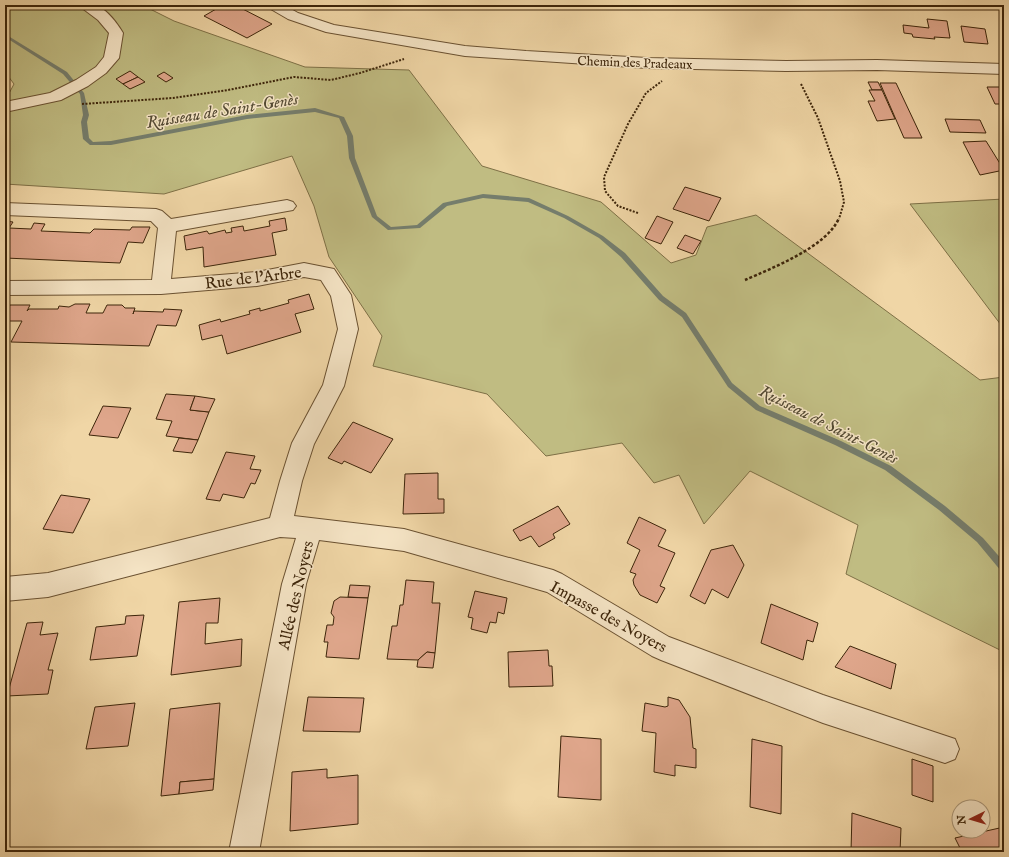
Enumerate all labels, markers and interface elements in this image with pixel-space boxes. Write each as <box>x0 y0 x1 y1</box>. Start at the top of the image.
street label: Chemin des Pradeaux <box>577 53 693 74</box>
water label: Ruisseau de Saint-Genès <box>145 89 300 134</box>
street label: Rue de l'Arbre <box>204 263 303 295</box>
water label: Ruisseau de Saint-Genès <box>755 381 902 470</box>
street label: Allée des Noyers <box>274 539 319 653</box>
street label: Impasse des Noyers <box>546 577 670 658</box>
north arrow <box>951 799 991 839</box>
text: N <box>955 814 970 826</box>

